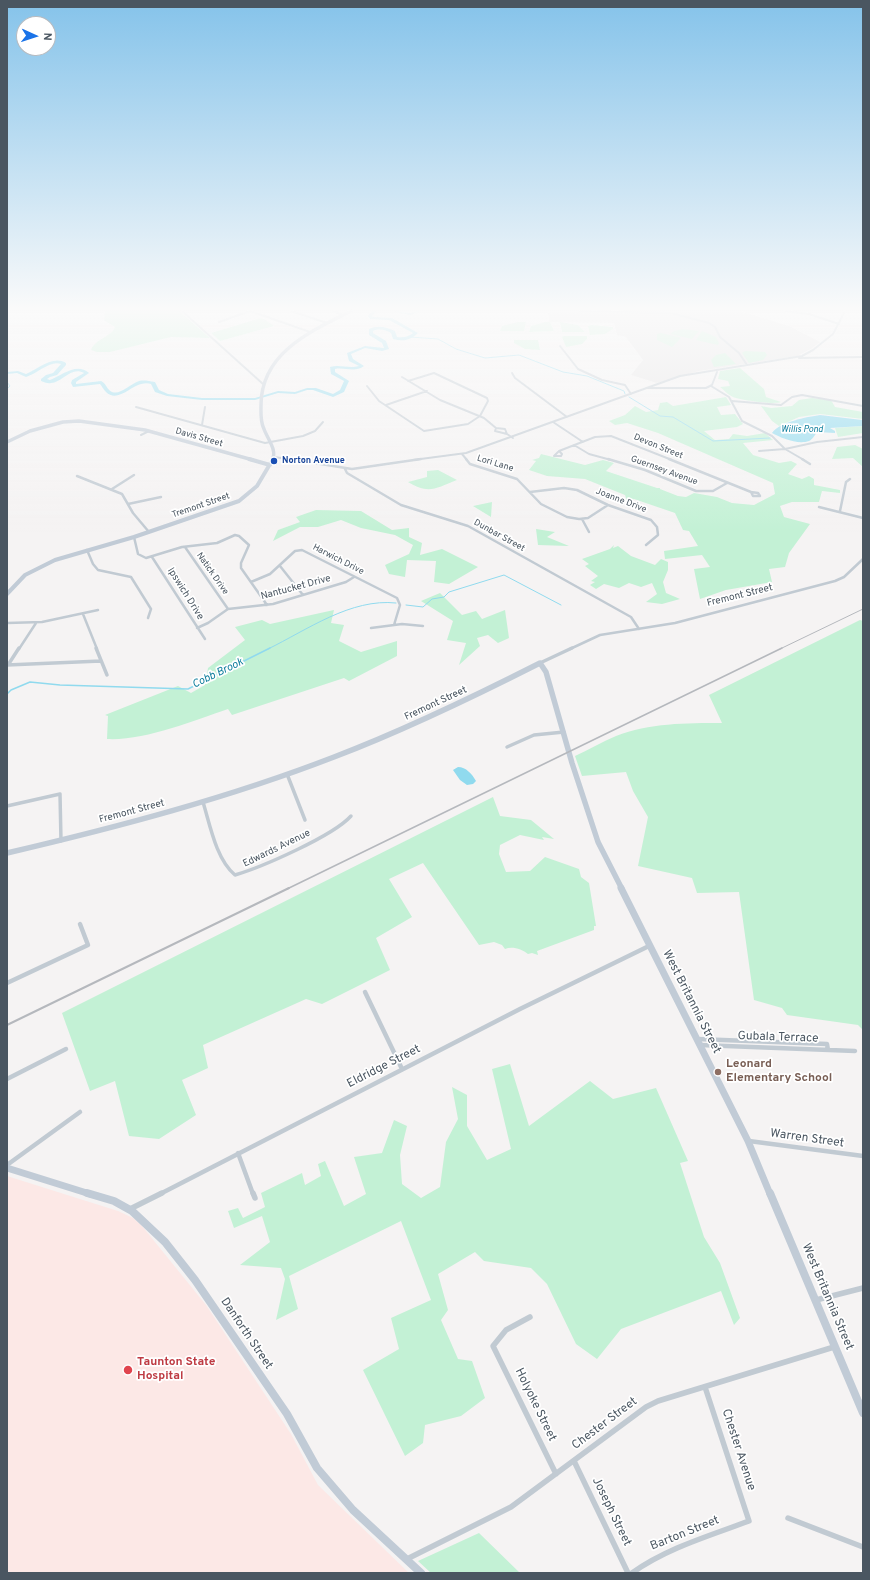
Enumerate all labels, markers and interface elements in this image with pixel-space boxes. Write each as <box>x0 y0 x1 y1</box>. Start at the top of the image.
north arrow <box>16 16 56 56</box>
text: N <box>40 32 54 41</box>
water label: Willis Pond <box>781 425 823 435</box>
street label: Davis Street <box>174 426 224 450</box>
street label: Devon Street <box>632 432 684 462</box>
street label: Lori Lane <box>475 453 515 475</box>
street label: Guernsey Avenue <box>629 454 699 488</box>
marker: Norton Avenue <box>269 456 279 466</box>
place label: Norton Avenue <box>282 456 345 466</box>
street label: Joanne Drive <box>594 486 648 516</box>
street label: Tremont Street <box>171 491 231 521</box>
street label: Dunbar Street <box>472 518 526 554</box>
street label: Harwich Drive <box>311 542 365 578</box>
street label: Natick Drive <box>194 551 230 597</box>
street label: Ipswich Drive <box>164 566 206 622</box>
street label: Nantucket Drive <box>260 573 332 603</box>
street label: Fremont Street <box>706 582 774 610</box>
water label: Cobb Brook <box>190 656 246 692</box>
street label: Fremont Street <box>403 684 469 724</box>
street label: Fremont Street <box>98 797 166 827</box>
street label: Edwards Avenue <box>241 828 313 870</box>
street label: West Britannia Street <box>659 948 723 1056</box>
street label: Gubala Terrace <box>737 1029 819 1047</box>
street label: Eldridge Street <box>345 1042 423 1092</box>
place label: Leonard Elementary School <box>726 1058 832 1086</box>
marker: Leonard Elementary School <box>713 1067 723 1077</box>
street label: Warren Street <box>769 1127 845 1151</box>
street label: West Britannia Street <box>798 1242 856 1352</box>
street label: Danforth Street <box>217 1295 275 1373</box>
place label: Taunton State Hospital <box>137 1356 215 1384</box>
marker: Taunton State Hospital <box>122 1364 134 1376</box>
street label: Holyoke Street <box>511 1366 559 1444</box>
street label: Chester Street <box>569 1395 641 1453</box>
street label: Chester Avenue <box>718 1407 758 1493</box>
street label: Joseph Street <box>588 1475 634 1549</box>
street label: Barton Street <box>648 1514 722 1554</box>

